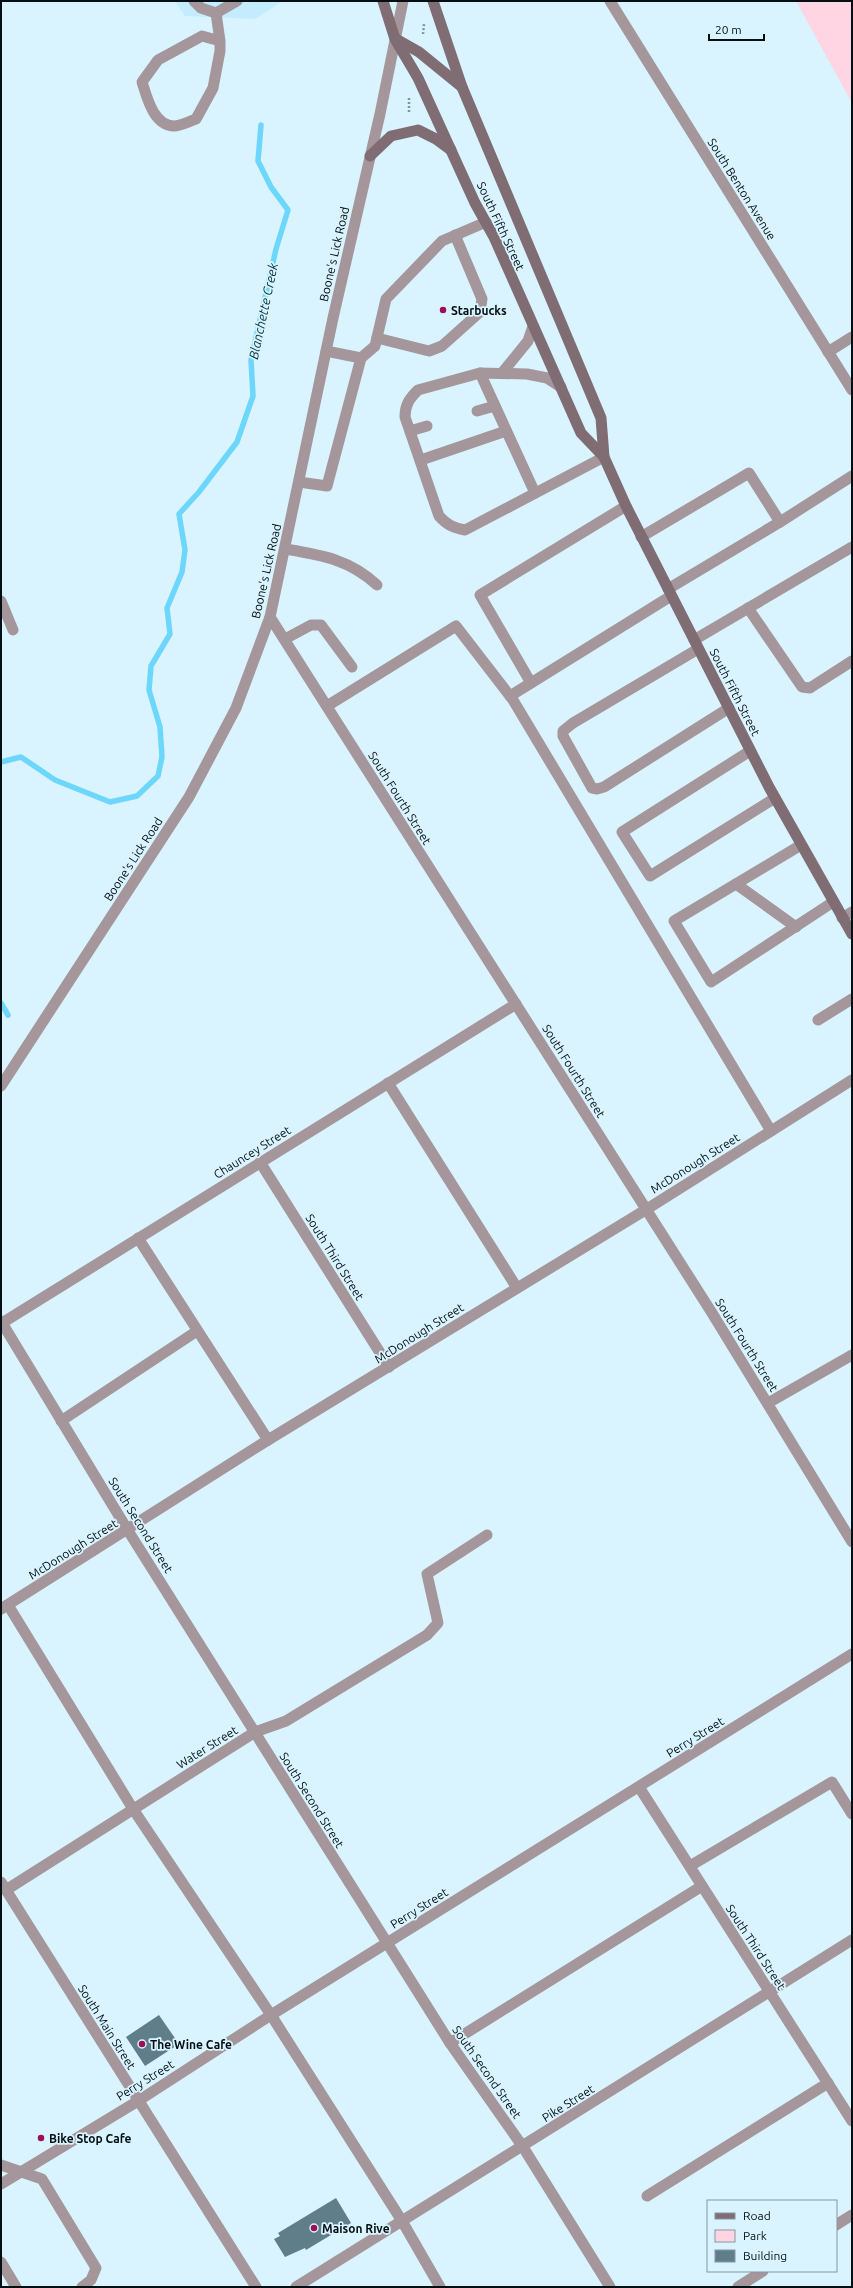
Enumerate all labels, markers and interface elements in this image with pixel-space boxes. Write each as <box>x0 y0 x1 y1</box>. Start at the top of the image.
scale bar <box>709 16 764 42</box>
text: 20 m <box>715 23 742 36</box>
street label: South Benton Avenue <box>705 136 779 242</box>
street label: South Fifth Street <box>475 180 527 273</box>
street label: Boone's Lick Road <box>317 205 351 303</box>
water label: Blanchette Creek <box>246 261 280 360</box>
place label: Starbucks <box>451 304 507 317</box>
marker: Starbucks <box>438 305 448 315</box>
street label: Boone's Lick Road <box>249 522 283 620</box>
street label: South Fifth Street <box>707 646 763 738</box>
street label: South Fourth Street <box>366 749 434 847</box>
street label: Boone's Lick Road <box>101 815 165 903</box>
street label: South Fourth Street <box>540 1022 608 1120</box>
street label: Chauncey Street <box>211 1123 293 1181</box>
street label: McDonough Street <box>648 1130 742 1196</box>
street label: South Third Street <box>303 1212 367 1303</box>
street label: South Fourth Street <box>713 1296 781 1394</box>
street label: McDonough Street <box>372 1300 466 1366</box>
street label: South Second Street <box>106 1475 176 1575</box>
street label: McDonough Street <box>26 1516 120 1582</box>
street label: Perry Street <box>664 1714 726 1760</box>
street label: Water Street <box>174 1723 240 1771</box>
street label: South Second Street <box>277 1750 347 1850</box>
street label: Perry Street <box>388 1885 450 1931</box>
street label: South Third Street <box>724 1902 788 1992</box>
street label: South Main Street <box>76 1982 138 2072</box>
street label: South Second Street <box>450 2023 524 2121</box>
place label: The Wine Cafe <box>150 2038 232 2051</box>
marker: The Wine Cafe <box>137 2039 147 2049</box>
street label: Perry Street <box>114 2057 176 2103</box>
street label: Pike Street <box>540 2082 597 2124</box>
place label: Bike Stop Cafe <box>49 2132 132 2145</box>
marker: Bike Stop Cafe <box>36 2133 46 2143</box>
legend <box>707 2200 837 2272</box>
text: Road <box>743 2209 771 2222</box>
place label: Maison Rive <box>322 2222 390 2235</box>
marker: Maison Rive <box>309 2223 319 2233</box>
text: Park <box>743 2229 767 2242</box>
text: Building <box>743 2249 787 2262</box>

